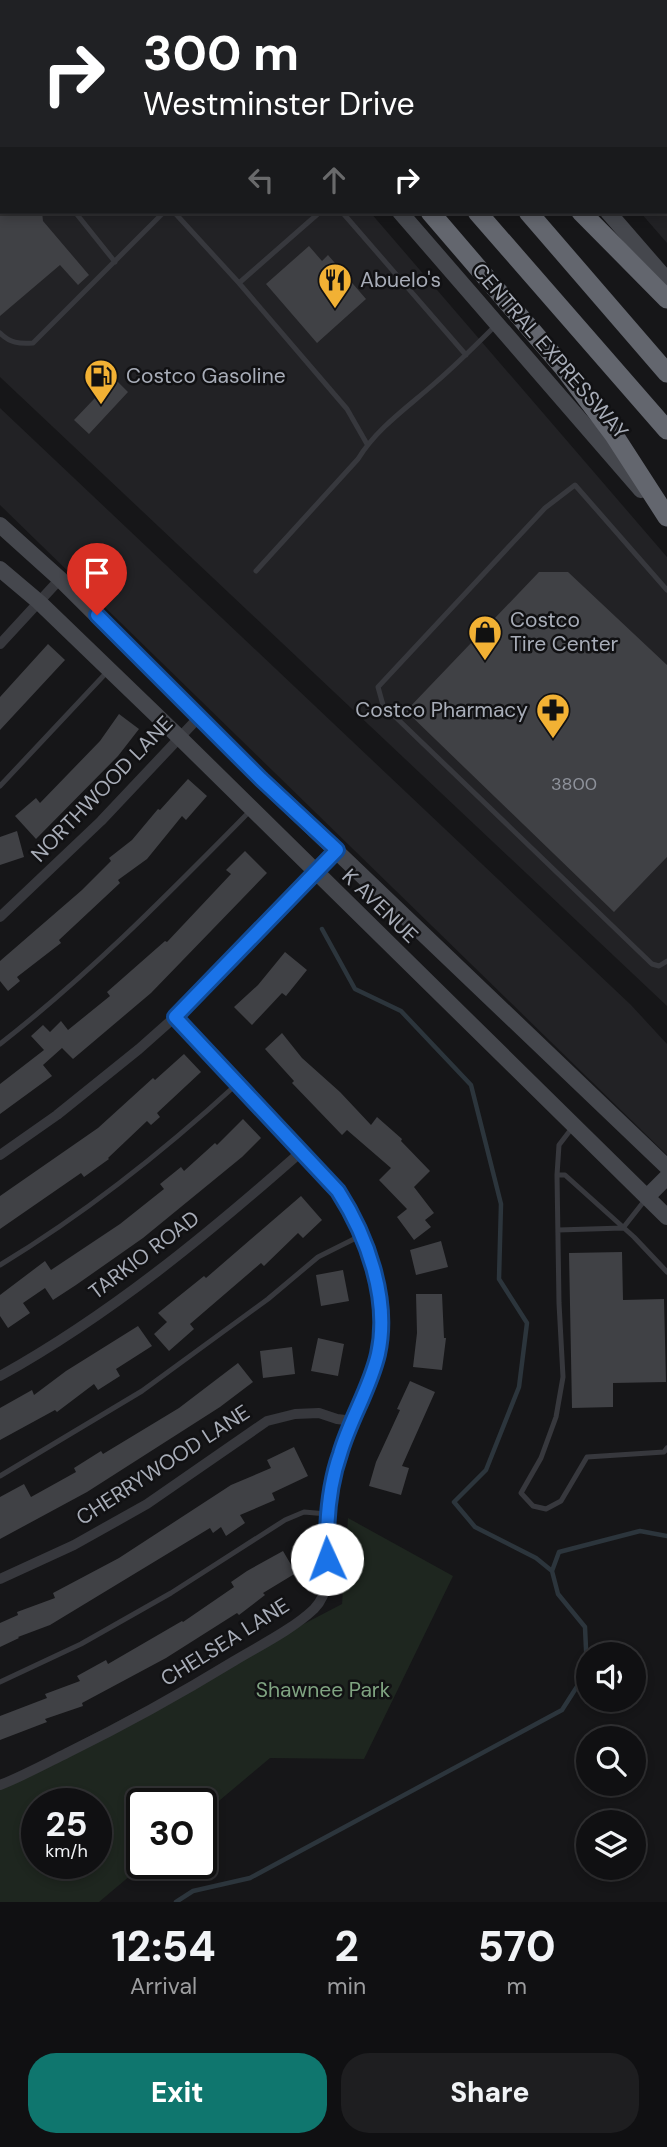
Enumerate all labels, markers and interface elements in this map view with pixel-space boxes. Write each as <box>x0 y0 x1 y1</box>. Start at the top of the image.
text: 300 m <box>143 21 299 85</box>
icon: right <box>28 28 119 119</box>
text: Westminster Drive <box>143 83 415 125</box>
icon: left <box>242 161 280 199</box>
icon: ahead <box>315 161 353 199</box>
icon: right <box>388 161 426 199</box>
street label: CENTRAL EXPRESSWAY <box>466 257 634 445</box>
restaurant icon: Abuelo's <box>316 261 354 310</box>
place label: Abuelo's <box>360 266 441 294</box>
fuel station icon: Costco Gasoline <box>82 357 120 406</box>
place label: Costco Gasoline <box>126 362 286 390</box>
pin <box>67 543 127 615</box>
icon: arrive <box>78 554 116 592</box>
place label: Costco Tire Center <box>510 606 619 658</box>
shop icon: Costco Tire Center <box>466 613 504 662</box>
pharmacy icon: Costco Pharmacy <box>534 691 572 740</box>
place label: Costco Pharmacy <box>355 696 528 724</box>
street label: NORTHWOOD LANE <box>25 710 179 868</box>
house number: 3800 <box>551 772 597 796</box>
street label: K AVENUE <box>336 863 424 949</box>
street label: TARKIO ROAD <box>83 1204 205 1306</box>
street label: CHERRYWOOD LANE <box>71 1398 255 1532</box>
position arrow <box>290 1522 364 1596</box>
street label: CHELSEA LANE <box>155 1591 295 1693</box>
map controls <box>576 1642 646 1880</box>
button: sound <box>576 1642 646 1712</box>
park label: Shawnee Park <box>256 1676 391 1704</box>
button: search <box>576 1726 646 1796</box>
speed limit sign: 30 <box>126 1788 217 1879</box>
text: 25 <box>46 1801 87 1847</box>
button: layers <box>576 1810 646 1880</box>
text: km/h <box>45 1839 88 1863</box>
text: 12:54 <box>111 1919 216 1974</box>
text: 2 <box>335 1919 359 1974</box>
text: 570 <box>478 1919 556 1974</box>
text: Arrival <box>130 1971 197 2001</box>
text: min <box>327 1971 366 2001</box>
text: m <box>506 1971 527 2001</box>
button: Exit <box>28 2053 327 2133</box>
button: Share <box>341 2053 639 2133</box>

